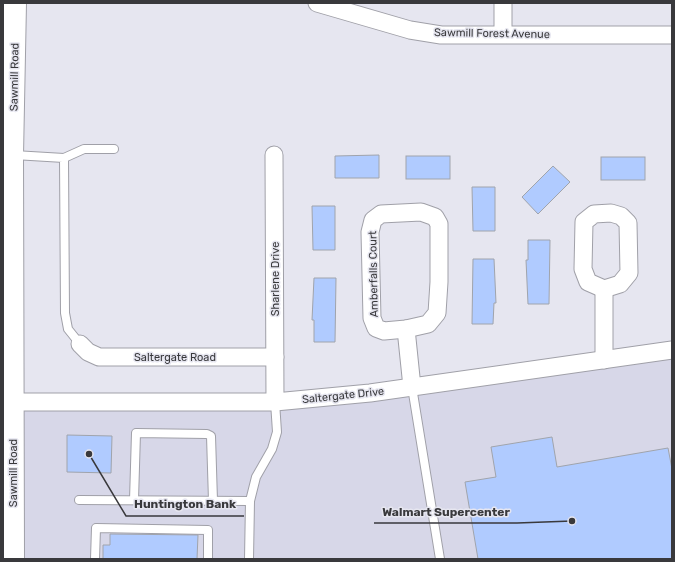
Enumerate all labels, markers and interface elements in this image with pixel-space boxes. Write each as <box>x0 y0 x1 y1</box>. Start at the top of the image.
street label: Sawmill Forest Avenue <box>434 26 550 41</box>
street label: Sawmill Road <box>7 43 22 111</box>
street label: Amberfalls Court <box>366 230 381 317</box>
street label: Sharlene Drive <box>269 242 282 316</box>
street label: Saltergate Road <box>134 351 216 364</box>
street label: Saltergate Drive <box>301 385 385 406</box>
street label: Sawmill Road <box>7 439 20 507</box>
callout: Huntington Bank <box>126 492 244 516</box>
text: Huntington Bank <box>134 497 236 511</box>
callout: Walmart Supercenter <box>374 499 517 523</box>
text: Walmart Supercenter <box>382 505 510 519</box>

